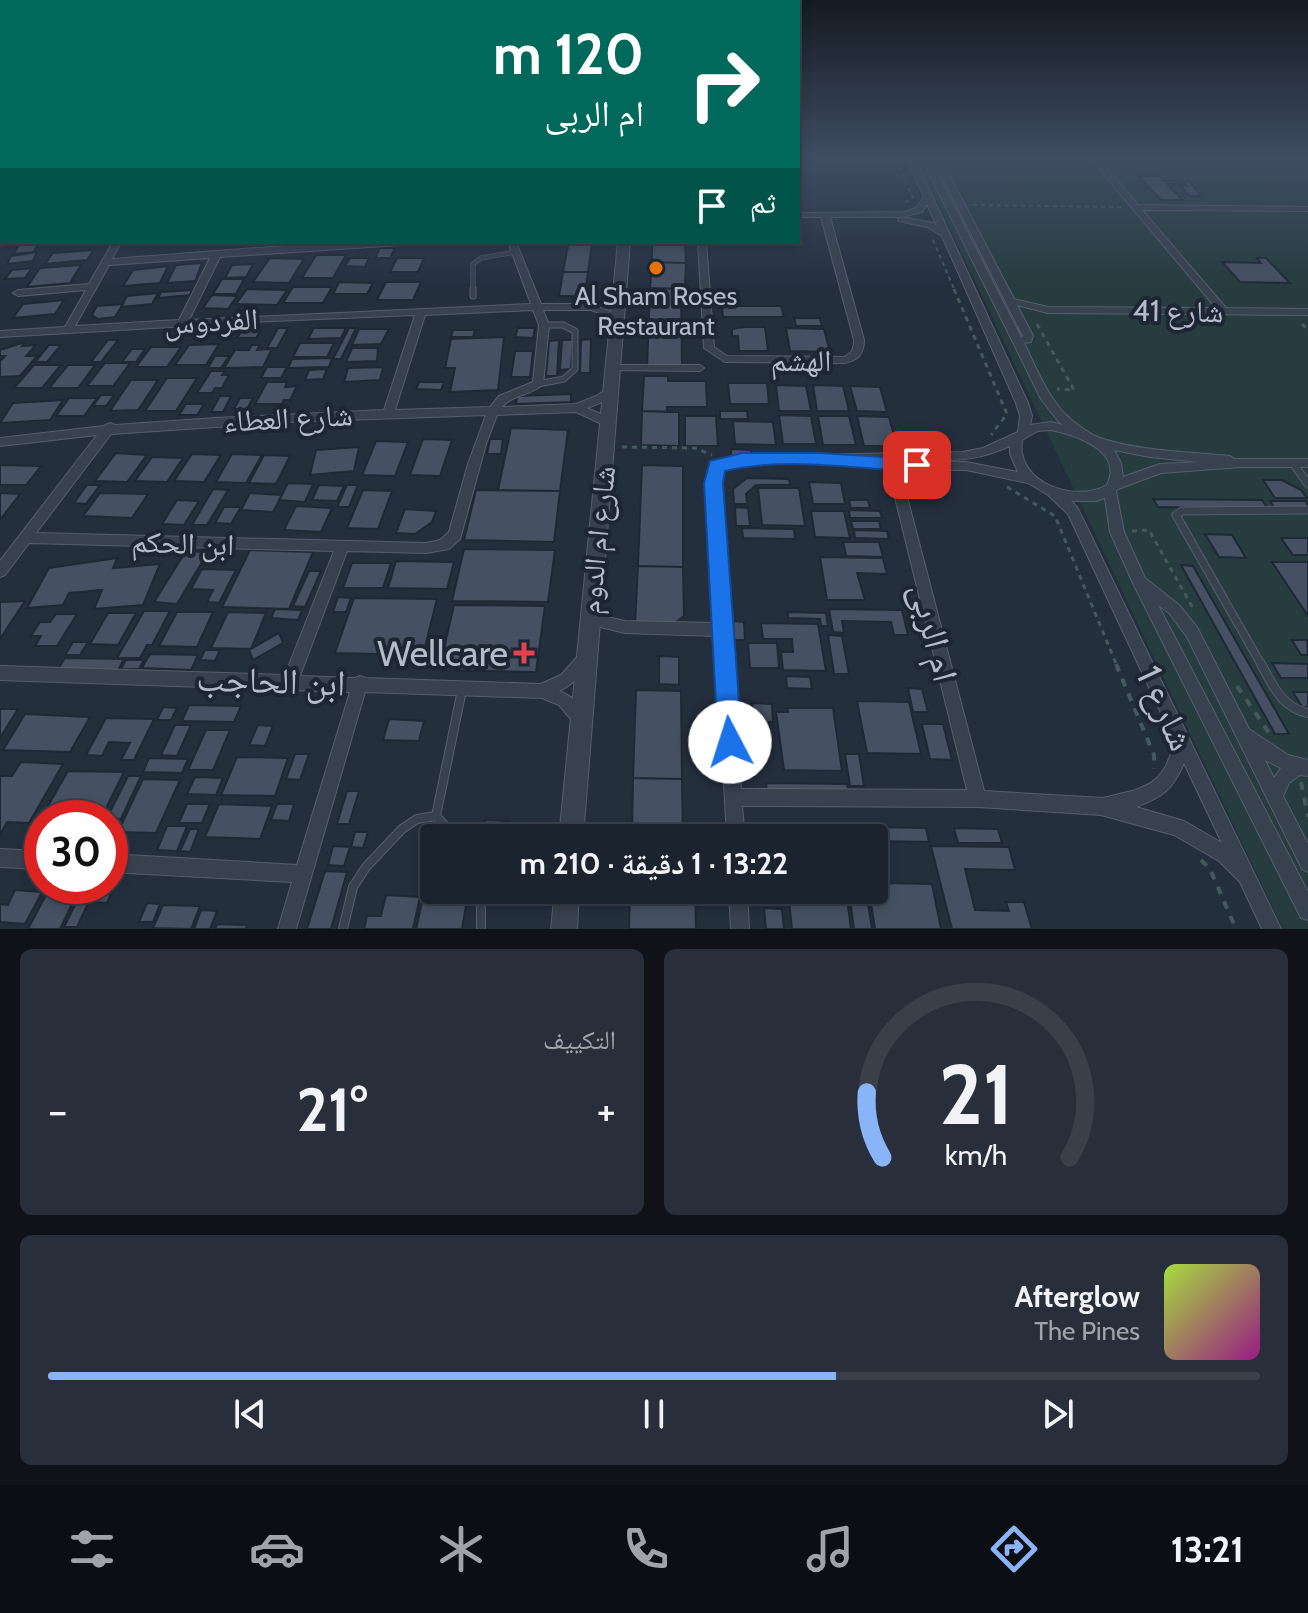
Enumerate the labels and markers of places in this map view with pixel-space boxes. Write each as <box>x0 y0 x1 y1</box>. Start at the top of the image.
marker: Al Sham Roses Restaurant <box>647 259 665 277</box>
place label: Al Sham Roses Restaurant <box>575 280 737 342</box>
pin <box>883 431 951 499</box>
place label: Wellcare <box>377 631 508 675</box>
marker: Wellcare <box>515 644 533 662</box>

